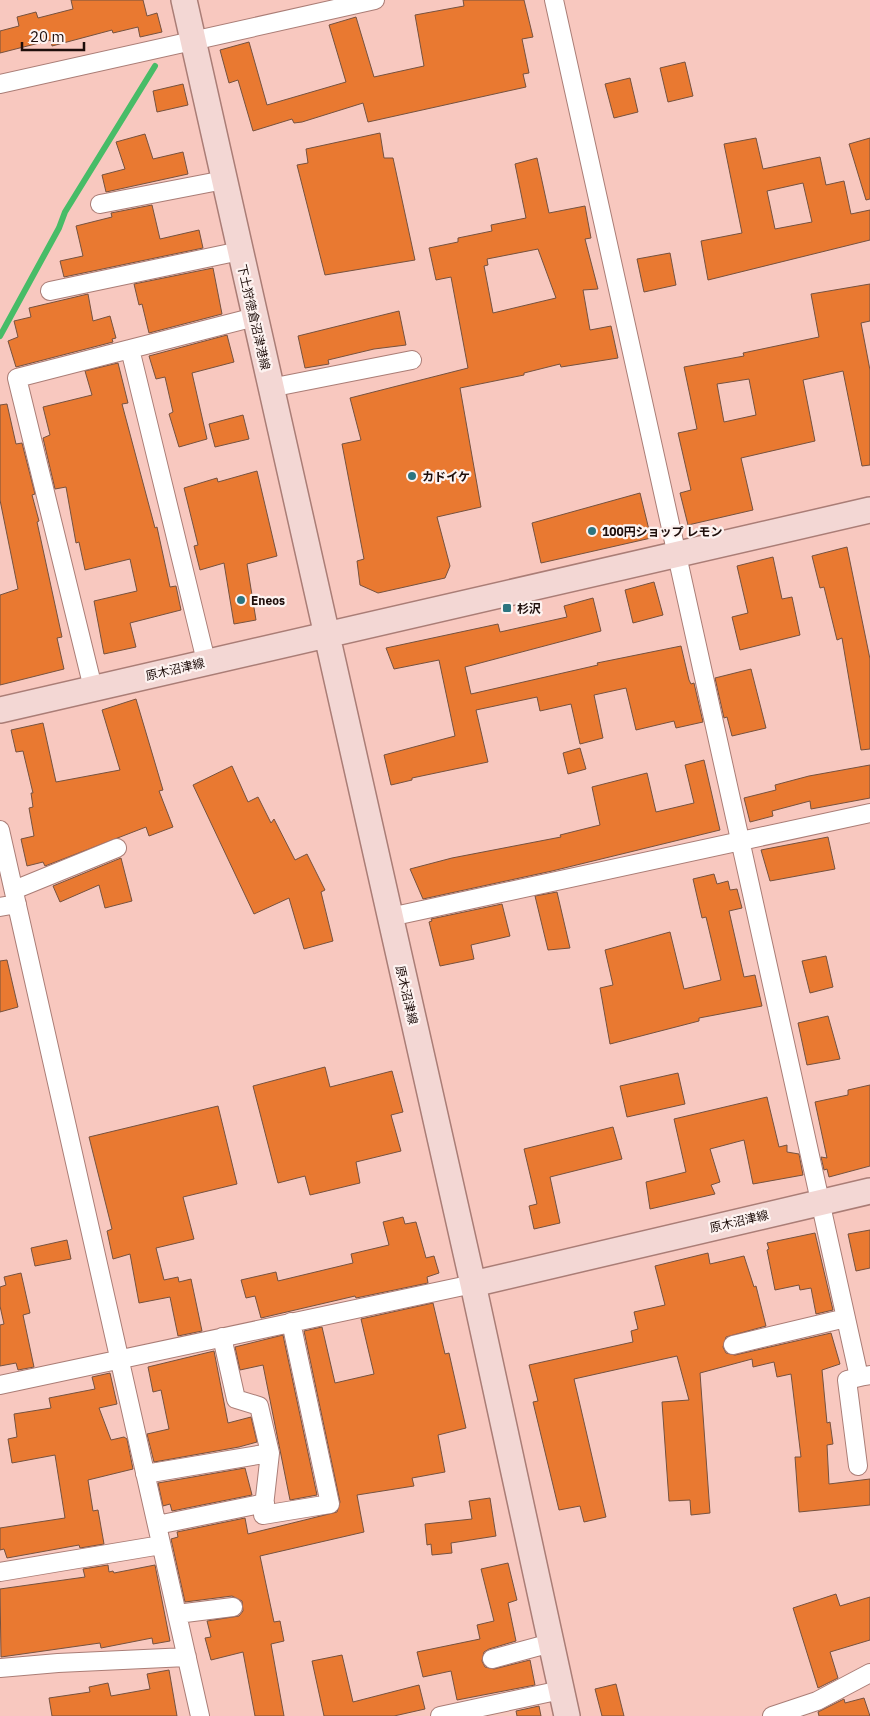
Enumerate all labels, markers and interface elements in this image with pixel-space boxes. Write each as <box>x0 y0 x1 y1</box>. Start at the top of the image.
scale bar <box>22 20 85 52</box>
text: 20 m <box>30 27 65 46</box>
street label: 下土狩徳倉沼津港線 <box>235 263 273 371</box>
place label: カドイケ <box>422 469 470 484</box>
marker: カドイケ <box>406 470 418 482</box>
place label: 100円ショップ レモン <box>602 524 722 539</box>
marker: 100円ショップ レモン <box>586 525 598 537</box>
place label: Eneos <box>251 593 285 608</box>
marker: Eneos <box>235 594 247 606</box>
place label: 杉沢 <box>517 601 541 616</box>
marker: 杉沢 <box>501 602 513 614</box>
street label: 原木沼津線 <box>144 655 206 683</box>
street label: 原木沼津線 <box>393 964 421 1026</box>
street label: 原木沼津線 <box>708 1207 770 1235</box>

